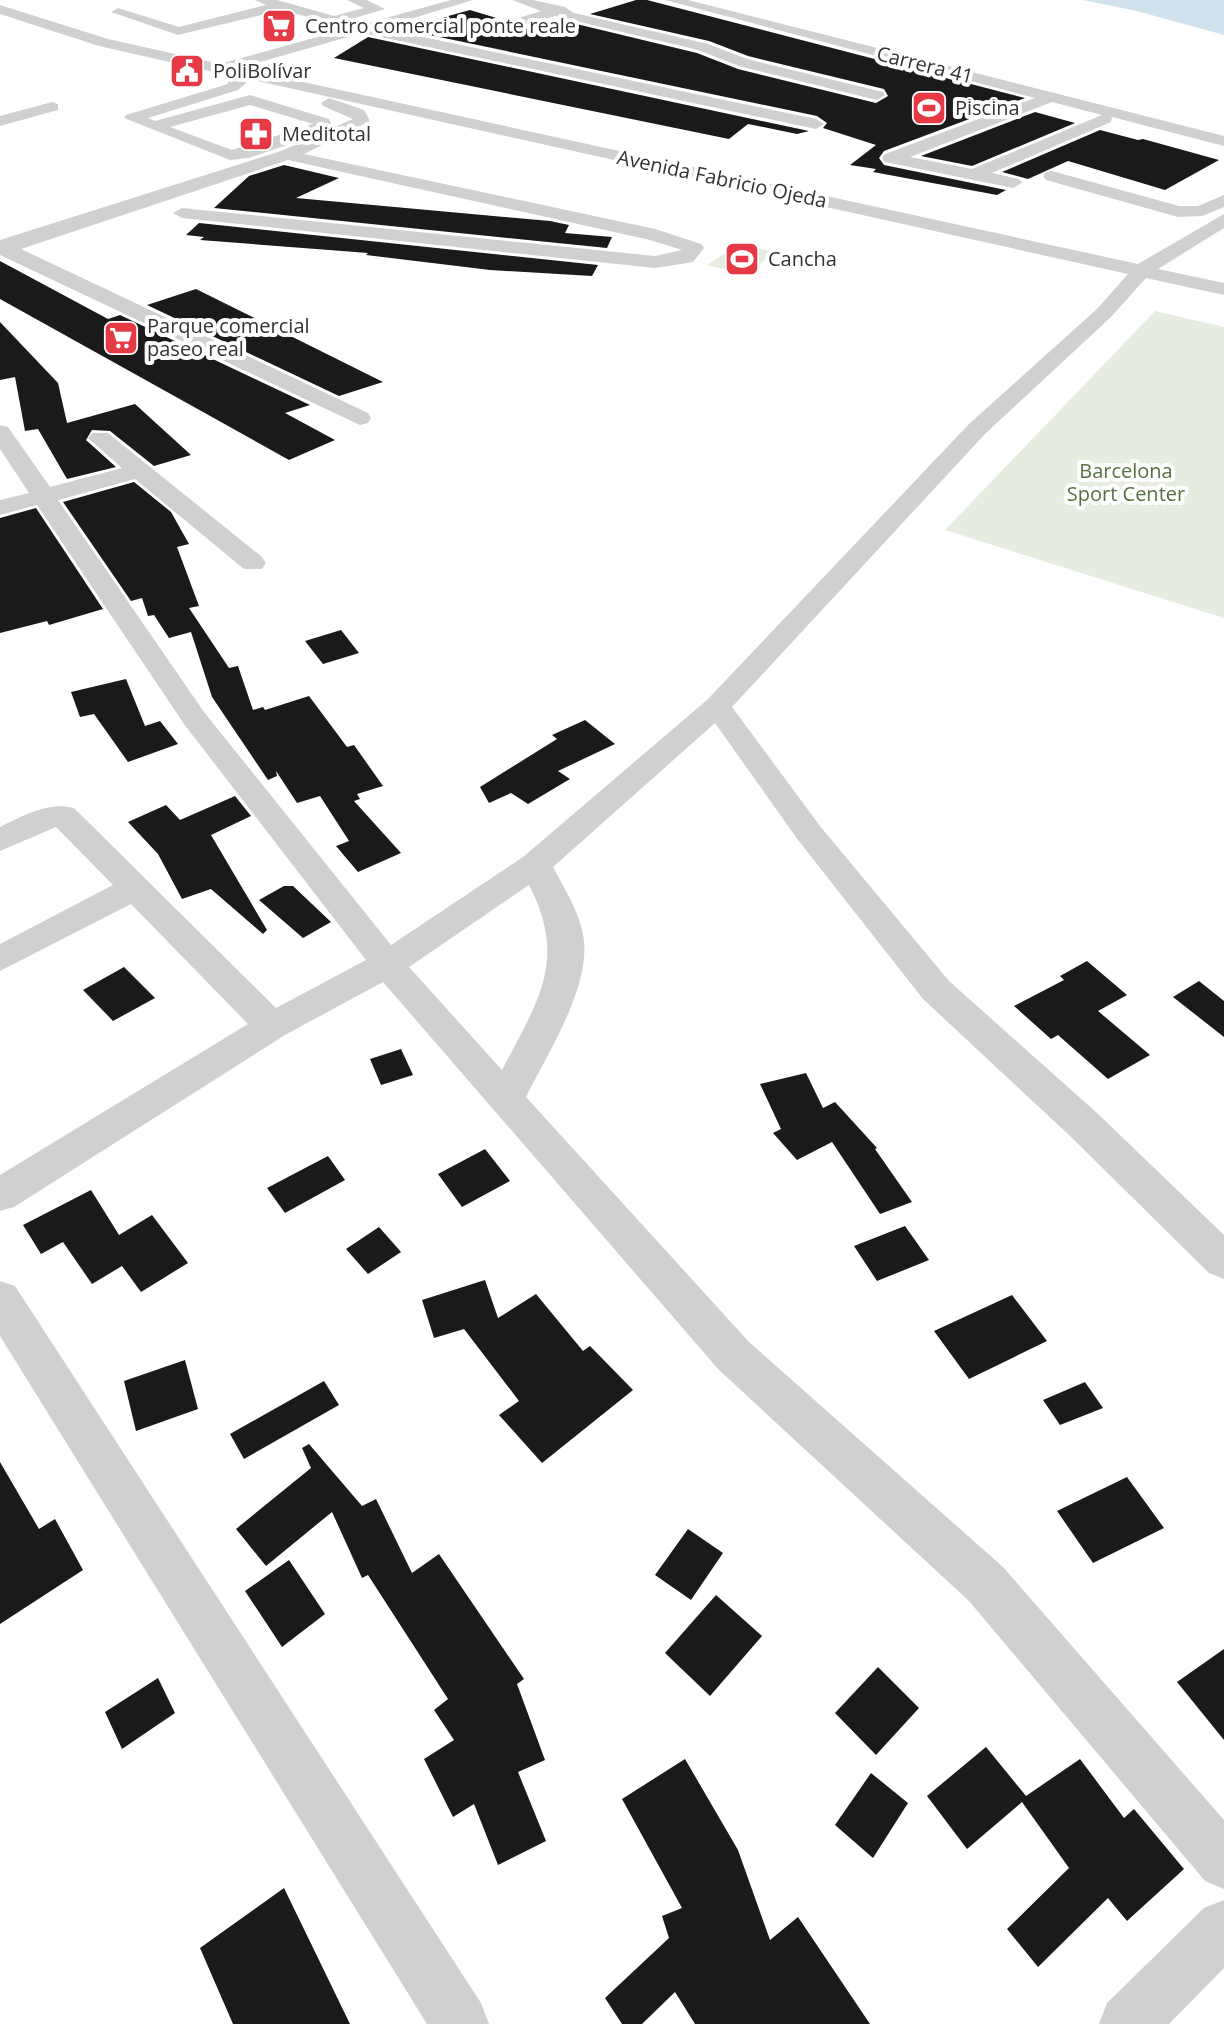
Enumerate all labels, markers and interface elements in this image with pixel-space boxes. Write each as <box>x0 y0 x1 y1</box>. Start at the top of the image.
supermarket icon: Centro comercial ponte reale <box>260 7 298 45</box>
place label: Centro comercial ponte reale <box>305 12 576 39</box>
street label: Carrera 41 <box>874 39 976 90</box>
public building icon: PoliBolívar <box>168 52 206 90</box>
place label: PoliBolívar <box>213 57 312 84</box>
sports icon: Piscina <box>910 89 948 127</box>
place label: Piscina <box>955 94 1020 121</box>
pharmacy icon: Meditotal <box>237 115 275 153</box>
place label: Meditotal <box>282 120 371 147</box>
street label: Avenida Fabricio Ojeda <box>615 143 829 214</box>
sports icon: Cancha <box>723 240 761 278</box>
place label: Cancha <box>768 245 837 272</box>
place label: Parque comercial paseo real <box>147 312 310 362</box>
supermarket icon: Parque comercial paseo real <box>102 319 140 357</box>
park label: Barcelona Sport Center <box>1067 457 1185 507</box>

